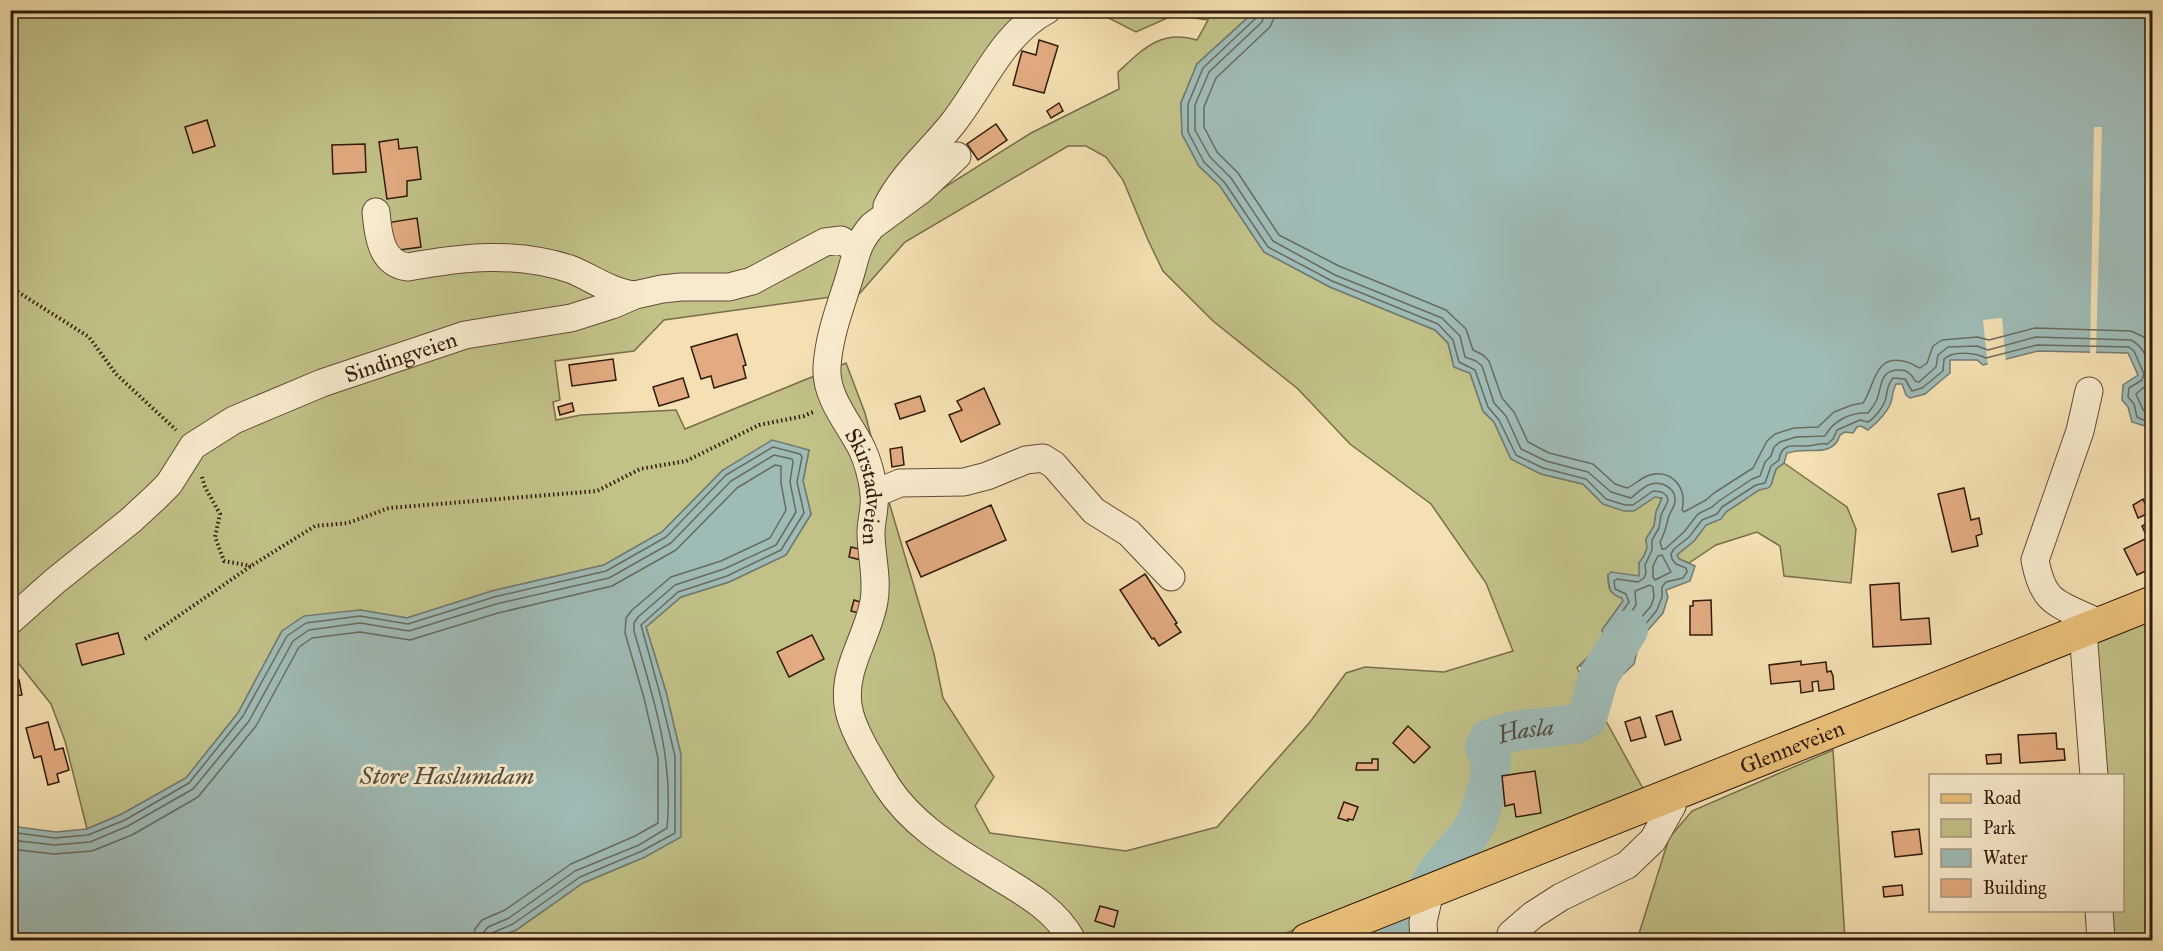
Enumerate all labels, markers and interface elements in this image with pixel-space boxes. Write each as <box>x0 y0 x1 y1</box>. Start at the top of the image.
street label: Sindingveien <box>341 326 461 388</box>
street label: Skirstadveien <box>839 423 888 545</box>
water label: Hasla <box>1492 712 1555 751</box>
street label: Glenneveien <box>1736 714 1848 780</box>
water label: Store Haslumdam <box>359 761 534 791</box>
legend <box>1929 774 2124 912</box>
text: Road <box>1983 787 2021 809</box>
text: Park <box>1983 817 2016 839</box>
text: Water <box>1983 847 2028 869</box>
text: Building <box>1983 877 2047 900</box>

